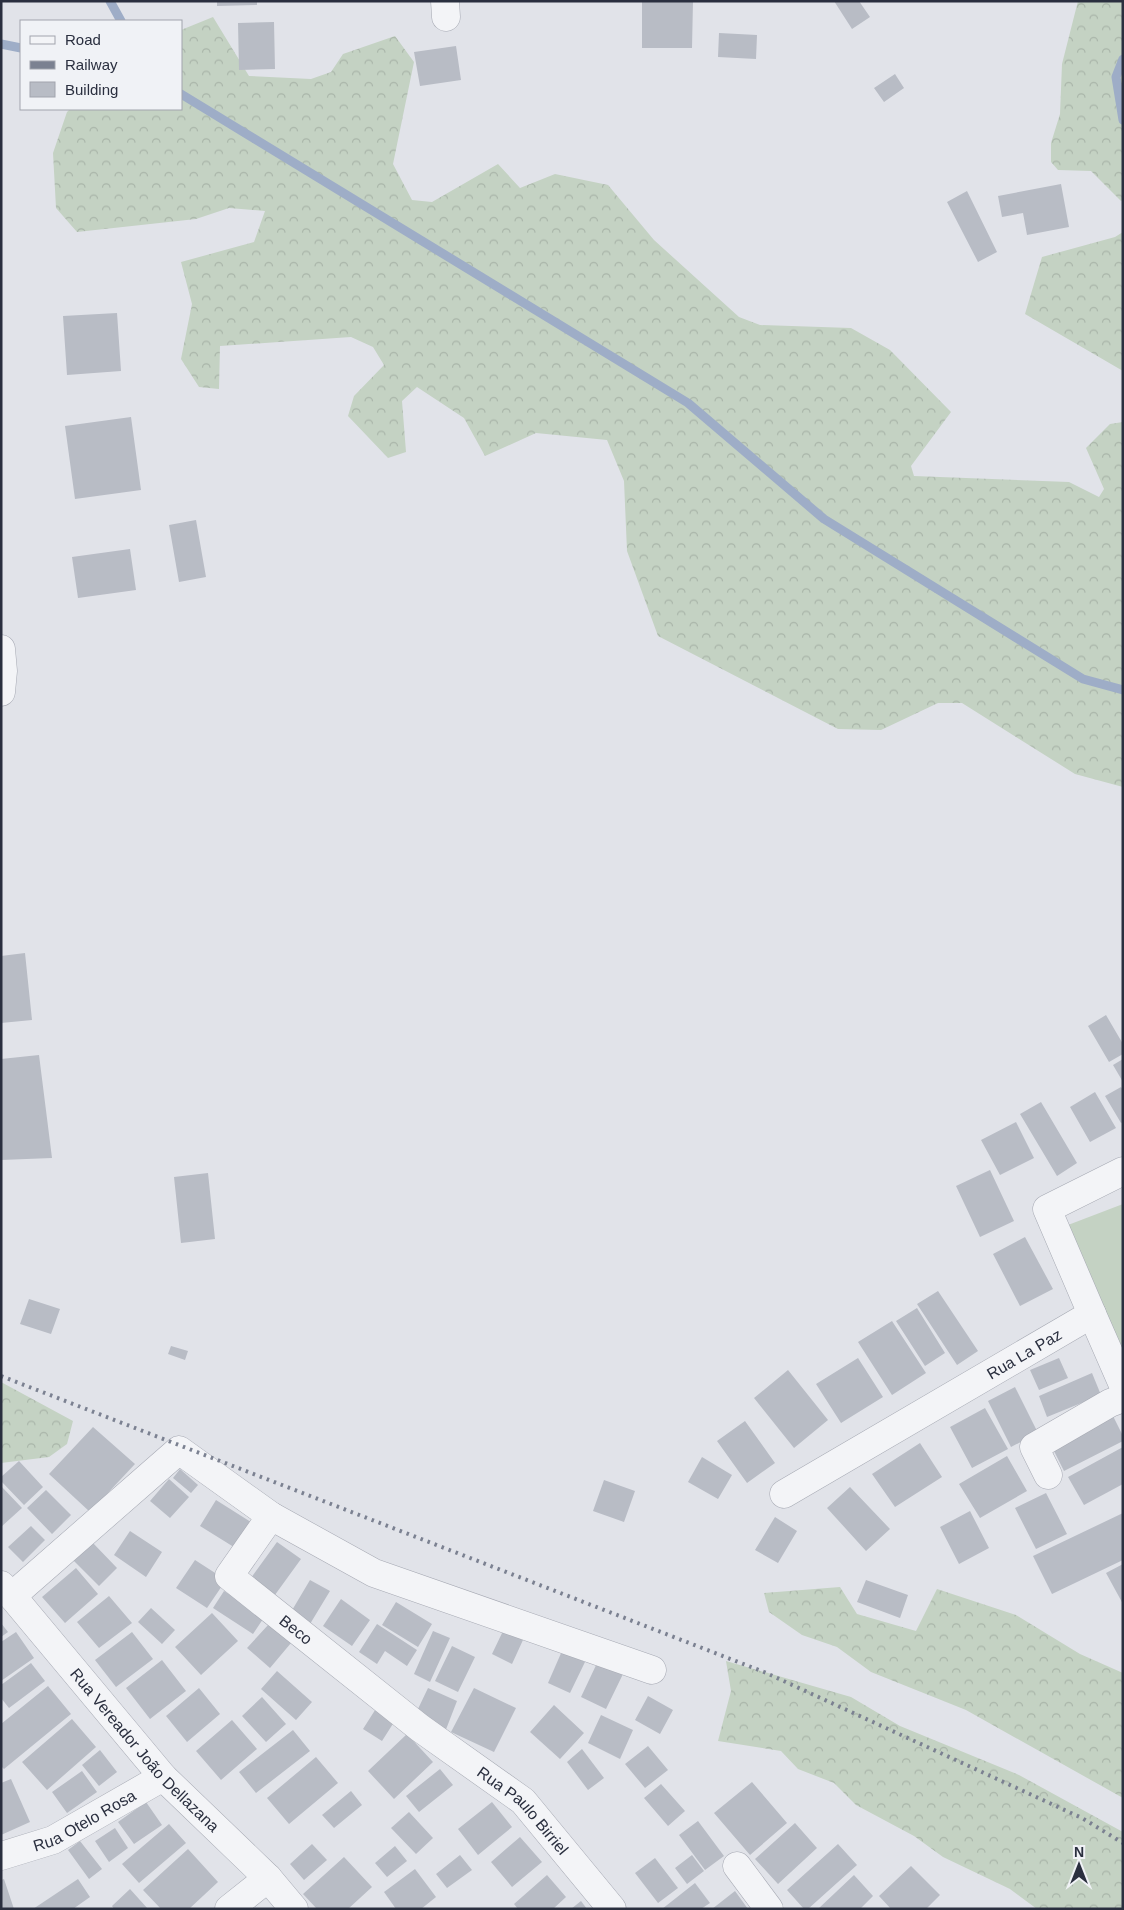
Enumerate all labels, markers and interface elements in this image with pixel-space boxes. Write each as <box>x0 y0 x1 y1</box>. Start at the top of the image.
legend <box>20 20 182 110</box>
text: Road <box>65 31 101 48</box>
text: Railway <box>65 56 118 73</box>
text: Building <box>65 81 118 98</box>
street label: Rua La Paz <box>984 1325 1064 1382</box>
street label: Beco <box>277 1611 316 1647</box>
street label: Rua Vereador João Dellazana <box>67 1665 223 1835</box>
street label: Rua Paulo Birriel <box>474 1763 572 1858</box>
street label: Rua Otelo Rosa <box>31 1786 138 1854</box>
north arrow <box>1054 1840 1104 1890</box>
text: N <box>1074 1844 1084 1860</box>

